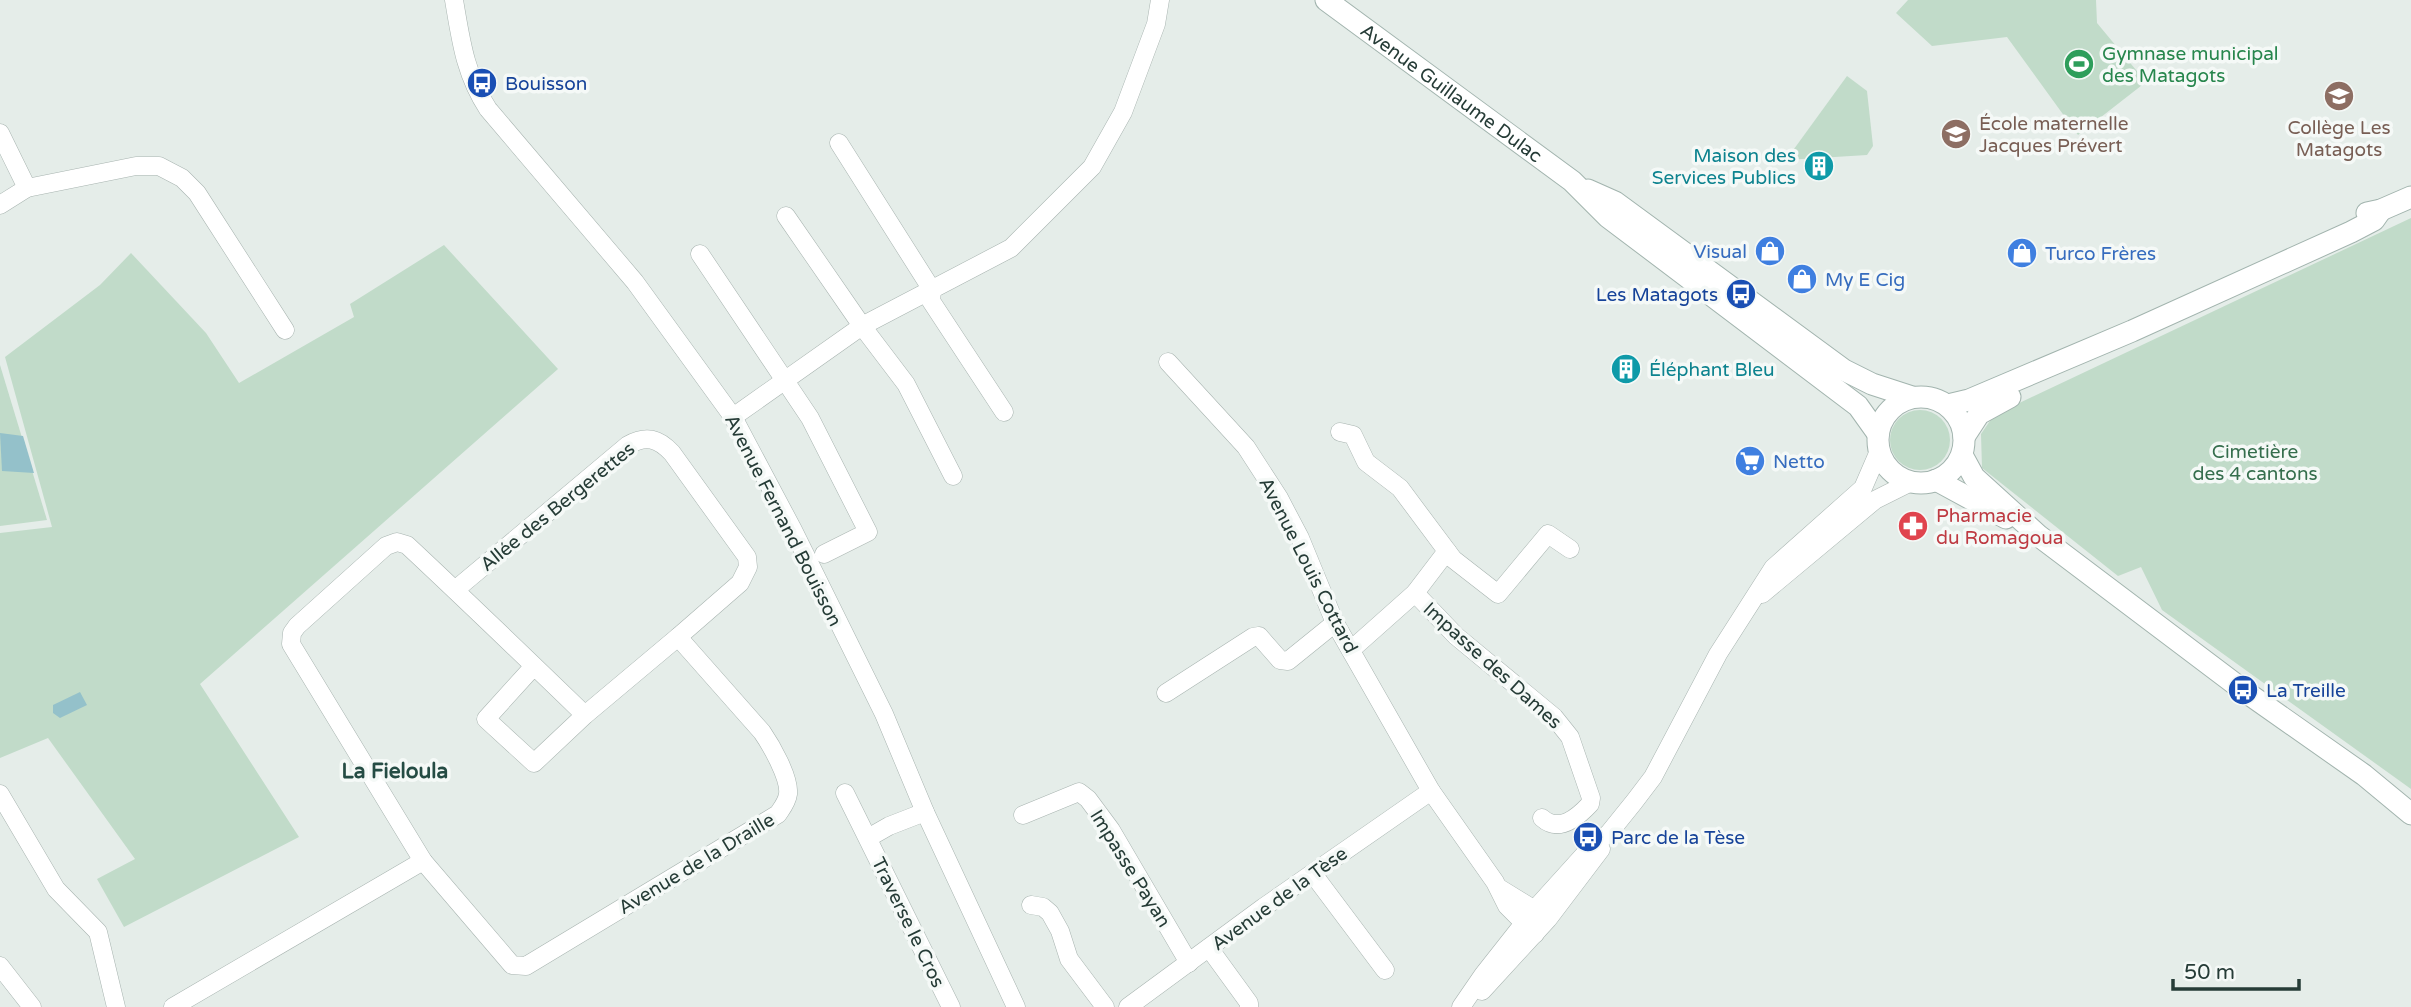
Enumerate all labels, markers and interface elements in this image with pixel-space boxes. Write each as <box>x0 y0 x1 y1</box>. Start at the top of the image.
street label: Avenue Guillaume Dulac <box>1356 19 1546 167</box>
place label: Gymnase municipal des Matagots <box>2102 43 2279 87</box>
sports icon: Gymnase municipal des Matagots <box>2062 47 2096 81</box>
bus stop icon: Bouisson <box>465 66 499 100</box>
place label: Bouisson <box>505 73 587 95</box>
school or university icon: Collège Les Matagots <box>2322 79 2356 113</box>
place label: École maternelle Jacques Prévert <box>1979 113 2128 157</box>
school or university icon: École maternelle Jacques Prévert <box>1939 117 1973 151</box>
place label: Collège Les Matagots <box>2287 117 2391 161</box>
place label: Maison des Services Publics <box>1652 145 1796 189</box>
building icon: Maison des Services Publics <box>1802 149 1836 183</box>
shop icon: Visual <box>1753 234 1787 268</box>
shop icon: Turco Frères <box>2005 236 2039 270</box>
place label: Visual <box>1693 241 1747 263</box>
place label: Turco Frères <box>2045 243 2156 265</box>
shop icon: My E Cig <box>1785 262 1819 296</box>
place label: My E Cig <box>1825 269 1905 291</box>
bus stop icon: Les Matagots <box>1724 277 1758 311</box>
place label: Les Matagots <box>1596 284 1718 306</box>
building icon: Éléphant Bleu <box>1609 352 1643 386</box>
place label: Éléphant Bleu <box>1649 359 1774 381</box>
street label: Avenue Fernand Bouisson <box>720 411 846 630</box>
street label: Allée des Bergerettes <box>476 438 639 576</box>
park label: Cimetière des 4 cantons <box>2192 441 2318 485</box>
supermarket icon: Netto <box>1733 444 1767 478</box>
place label: Netto <box>1773 451 1825 473</box>
street label: Avenue Louis Cottard <box>1254 474 1362 657</box>
place label: Pharmacie du Romagoua <box>1936 505 2064 549</box>
pharmacy icon: Pharmacie du Romagoua <box>1896 509 1930 543</box>
street label: Impasse des Dames <box>1419 598 1566 734</box>
bus stop icon: La Treille <box>2226 673 2260 707</box>
place label: La Treille <box>2266 680 2346 702</box>
district label: La Fieloula <box>342 759 448 784</box>
street label: Impasse Payan <box>1085 806 1175 931</box>
street label: Avenue de la Draille <box>615 809 778 919</box>
bus stop icon: Parc de la Tèse <box>1571 820 1605 854</box>
place label: Parc de la Tèse <box>1611 827 1745 849</box>
street label: Avenue de la Tèse <box>1208 842 1352 955</box>
street label: Traverse le Cros <box>867 854 949 991</box>
scale bar <box>2173 948 2299 992</box>
text: 50 m <box>2184 960 2235 985</box>

